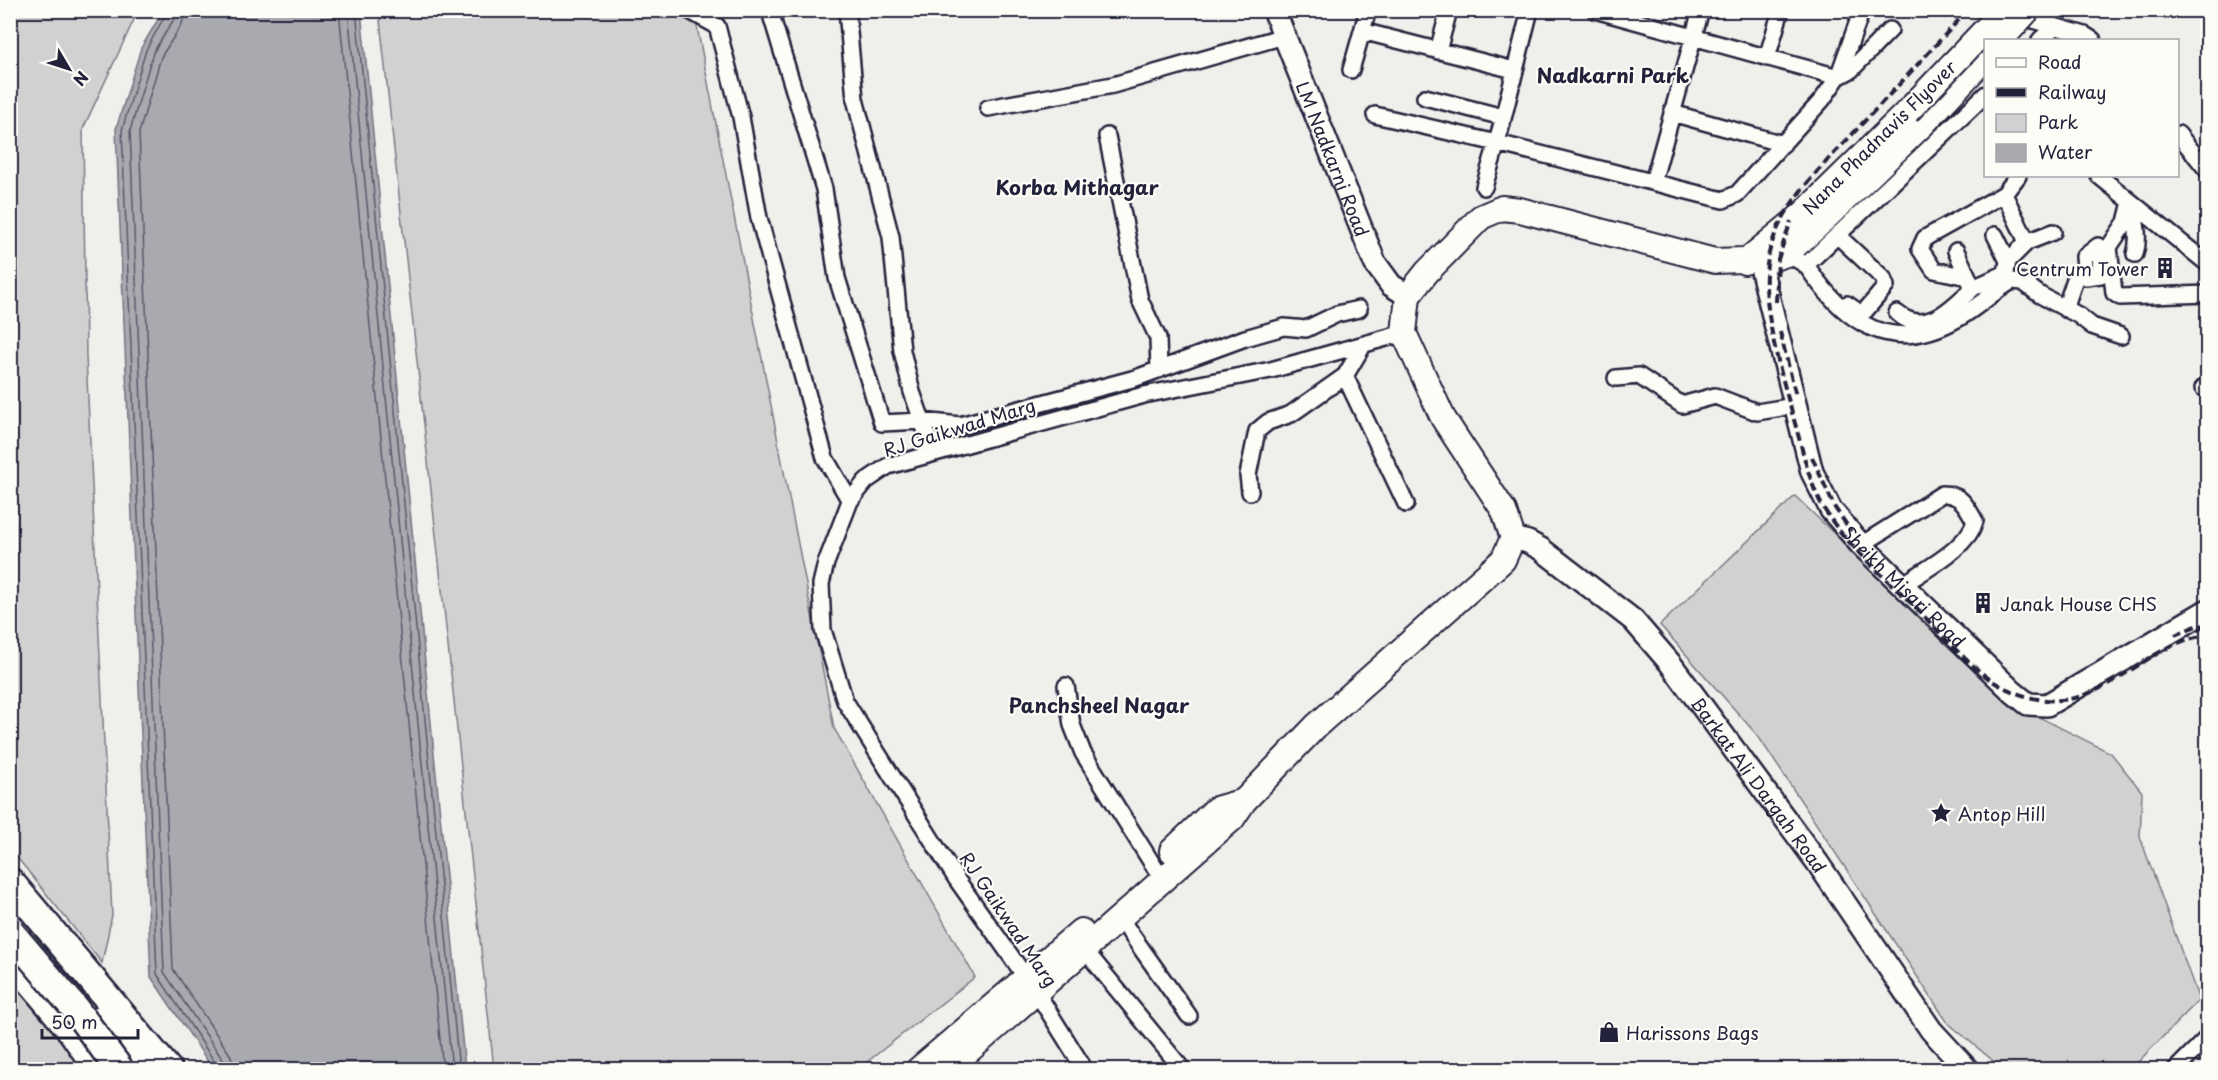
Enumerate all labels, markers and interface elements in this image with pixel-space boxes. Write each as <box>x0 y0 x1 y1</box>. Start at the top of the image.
north arrow <box>39 39 99 99</box>
legend <box>1984 39 2179 177</box>
text: Road <box>2038 48 2082 75</box>
street label: Nana Phadnavis Flyover <box>1796 53 1963 220</box>
district label: Nadkarni Park <box>1537 60 1690 90</box>
text: N <box>68 67 95 92</box>
street label: LM Nadkarni Road <box>1290 77 1376 240</box>
text: Railway <box>2038 78 2106 105</box>
text: Park <box>2038 108 2078 135</box>
text: Water <box>2038 138 2093 165</box>
district label: Korba Mithagar <box>995 172 1160 202</box>
place label: Centrum Tower <box>2016 255 2149 282</box>
building icon: Centrum Tower <box>2153 256 2177 280</box>
street label: RJ Gaikwad Marg <box>880 391 1038 463</box>
street label: Sheikh Misari Road <box>1836 519 1972 653</box>
place label: Janak House CHS <box>2000 590 2157 617</box>
building icon: Janak House CHS <box>1971 591 1995 615</box>
district label: Panchsheel Nagar <box>1009 690 1190 720</box>
street label: Barkat Ali Dargah Road <box>1685 691 1834 878</box>
place label: Antop Hill <box>1958 800 2045 827</box>
place icon: Antop Hill <box>1929 801 1953 825</box>
street label: RJ Gaikwad Marg <box>954 846 1064 992</box>
scale bar <box>42 1002 138 1040</box>
text: 50 m <box>51 1008 98 1035</box>
place label: Harissons Bags <box>1626 1019 1759 1046</box>
shop icon: Harissons Bags <box>1597 1020 1621 1044</box>

